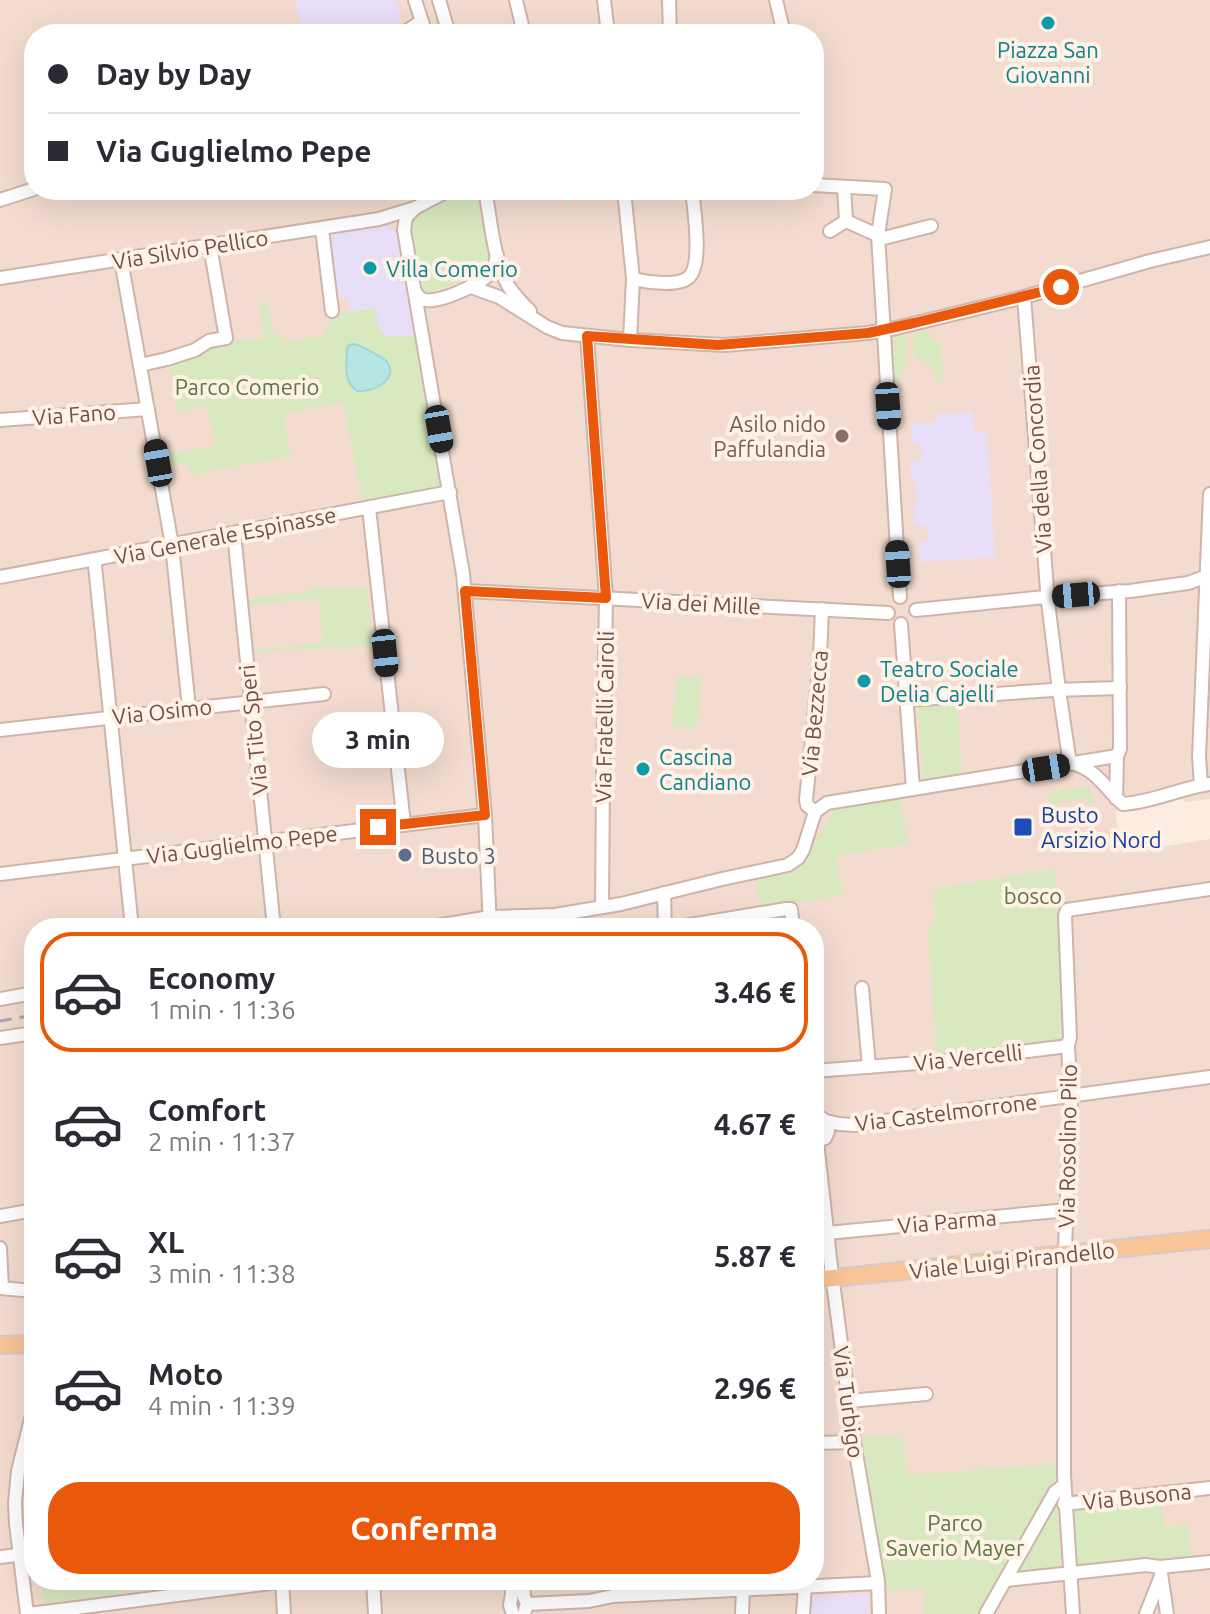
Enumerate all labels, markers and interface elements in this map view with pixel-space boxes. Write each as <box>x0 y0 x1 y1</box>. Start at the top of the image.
marker: Piazza San Giovanni <box>1039 14 1057 32</box>
place label: Piazza San Giovanni <box>997 37 1099 87</box>
text: Day by Day <box>96 57 251 91</box>
text: Via Guglielmo Pepe <box>96 134 372 168</box>
street label: Via Silvio Pellico <box>110 224 270 274</box>
place label: Villa Comerio <box>386 256 518 281</box>
marker: Villa Comerio <box>361 259 379 277</box>
route start <box>1043 269 1079 305</box>
street label: Via della Concordia <box>1018 364 1056 554</box>
park label: Parco Comerio <box>175 374 319 399</box>
car <box>874 381 902 431</box>
street label: Via Fano <box>31 399 117 429</box>
car <box>423 403 455 455</box>
place label: Asilo nido Paffulandia <box>713 411 826 461</box>
marker: Asilo nido Paffulandia <box>833 427 851 445</box>
car <box>142 437 174 489</box>
street label: Via Generale Espinasse <box>112 501 338 569</box>
car <box>884 539 912 589</box>
car <box>1051 581 1101 609</box>
street label: Via dei Mille <box>640 587 762 619</box>
car <box>371 628 399 678</box>
street label: Via Fratelli Cairoli <box>590 631 618 803</box>
street label: Via Bezzecca <box>796 649 832 777</box>
place label: Teatro Sociale Delia Cajelli <box>880 656 1019 706</box>
street label: Via Tito Speri <box>234 663 272 797</box>
marker: Teatro Sociale Delia Cajelli <box>855 672 873 690</box>
street label: Via Osimo <box>111 693 213 729</box>
callout: 3 min <box>312 711 444 767</box>
text: 3 min <box>345 725 411 754</box>
place label: Cascina Candiano <box>659 744 751 794</box>
car <box>1020 752 1072 784</box>
marker: Cascina Candiano <box>634 760 652 778</box>
place label: Busto Arsizio Nord <box>1041 802 1162 852</box>
route end <box>360 809 396 845</box>
marker: Busto Arsizio Nord <box>1012 816 1034 838</box>
street label: Via Guglielmo Pepe <box>145 820 339 868</box>
place label: Busto 3 <box>421 843 496 868</box>
marker: Busto 3 <box>396 846 414 864</box>
park label: bosco <box>1004 883 1062 908</box>
icon: car <box>52 956 124 1028</box>
text: Economy <box>148 961 275 995</box>
text: 3.46 € <box>714 975 796 1009</box>
text: 1 min · 11:36 <box>148 995 296 1024</box>
street label: Via Vercelli <box>912 1039 1024 1075</box>
street label: Via Rosolino Pilo <box>1053 1064 1081 1228</box>
icon: car <box>52 1088 124 1160</box>
street label: Via Castelmorrone <box>853 1088 1039 1136</box>
text: Comfort <box>148 1093 266 1127</box>
text: 4.67 € <box>714 1107 796 1141</box>
text: 2 min · 11:37 <box>148 1127 296 1156</box>
street label: Via Parma <box>896 1204 998 1238</box>
icon: car <box>52 1220 124 1292</box>
text: XL <box>148 1225 184 1259</box>
street label: Viale Luigi Pirandello <box>908 1237 1116 1283</box>
text: 5.87 € <box>714 1239 796 1273</box>
text: 3 min · 11:38 <box>148 1259 296 1288</box>
street label: Via Turbigo <box>829 1344 869 1460</box>
icon: car <box>52 1352 124 1424</box>
text: Moto <box>148 1357 223 1391</box>
text: 2.96 € <box>714 1371 796 1405</box>
text: 4 min · 11:39 <box>148 1391 296 1420</box>
street label: Via Busona <box>1081 1478 1193 1514</box>
button: Conferma <box>48 1482 800 1574</box>
park label: Parco Saverio Mayer <box>886 1510 1025 1560</box>

